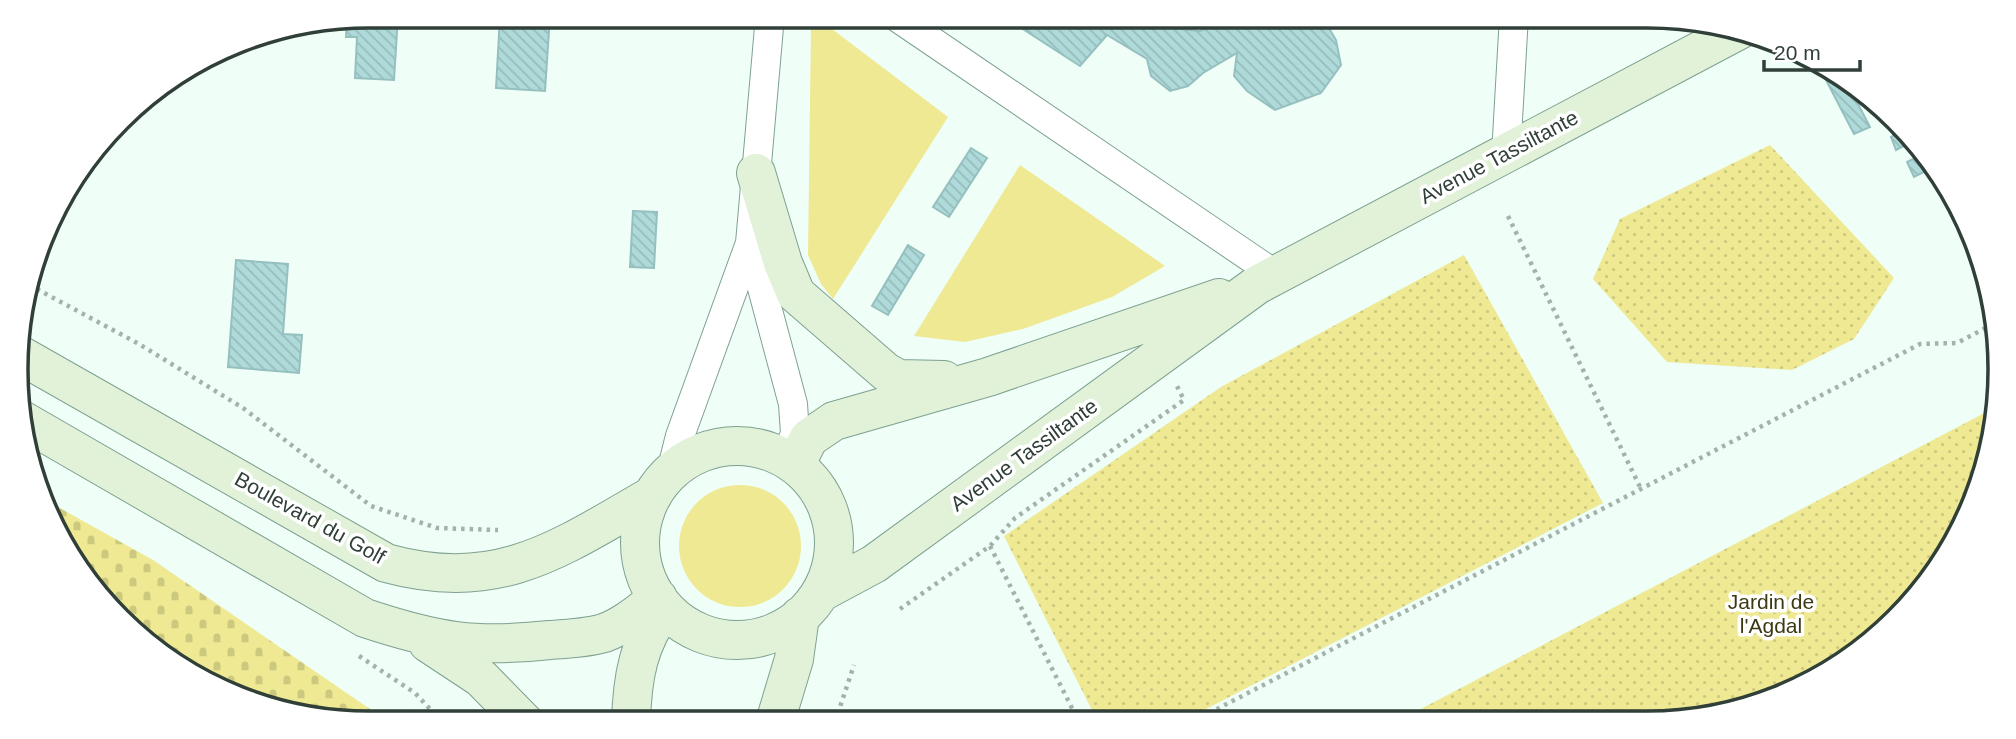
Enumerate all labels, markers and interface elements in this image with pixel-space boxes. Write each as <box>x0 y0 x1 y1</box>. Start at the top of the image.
scale bar <box>1764 28 1860 72</box>
text: 20 m <box>1774 41 1821 64</box>
street label: Avenue Tassiltante <box>1416 105 1582 208</box>
street label: Avenue Tassiltante <box>946 394 1101 515</box>
street label: Boulevard du Golf <box>231 467 389 568</box>
park label: Jardin de l'Agdal <box>1728 590 1814 637</box>

